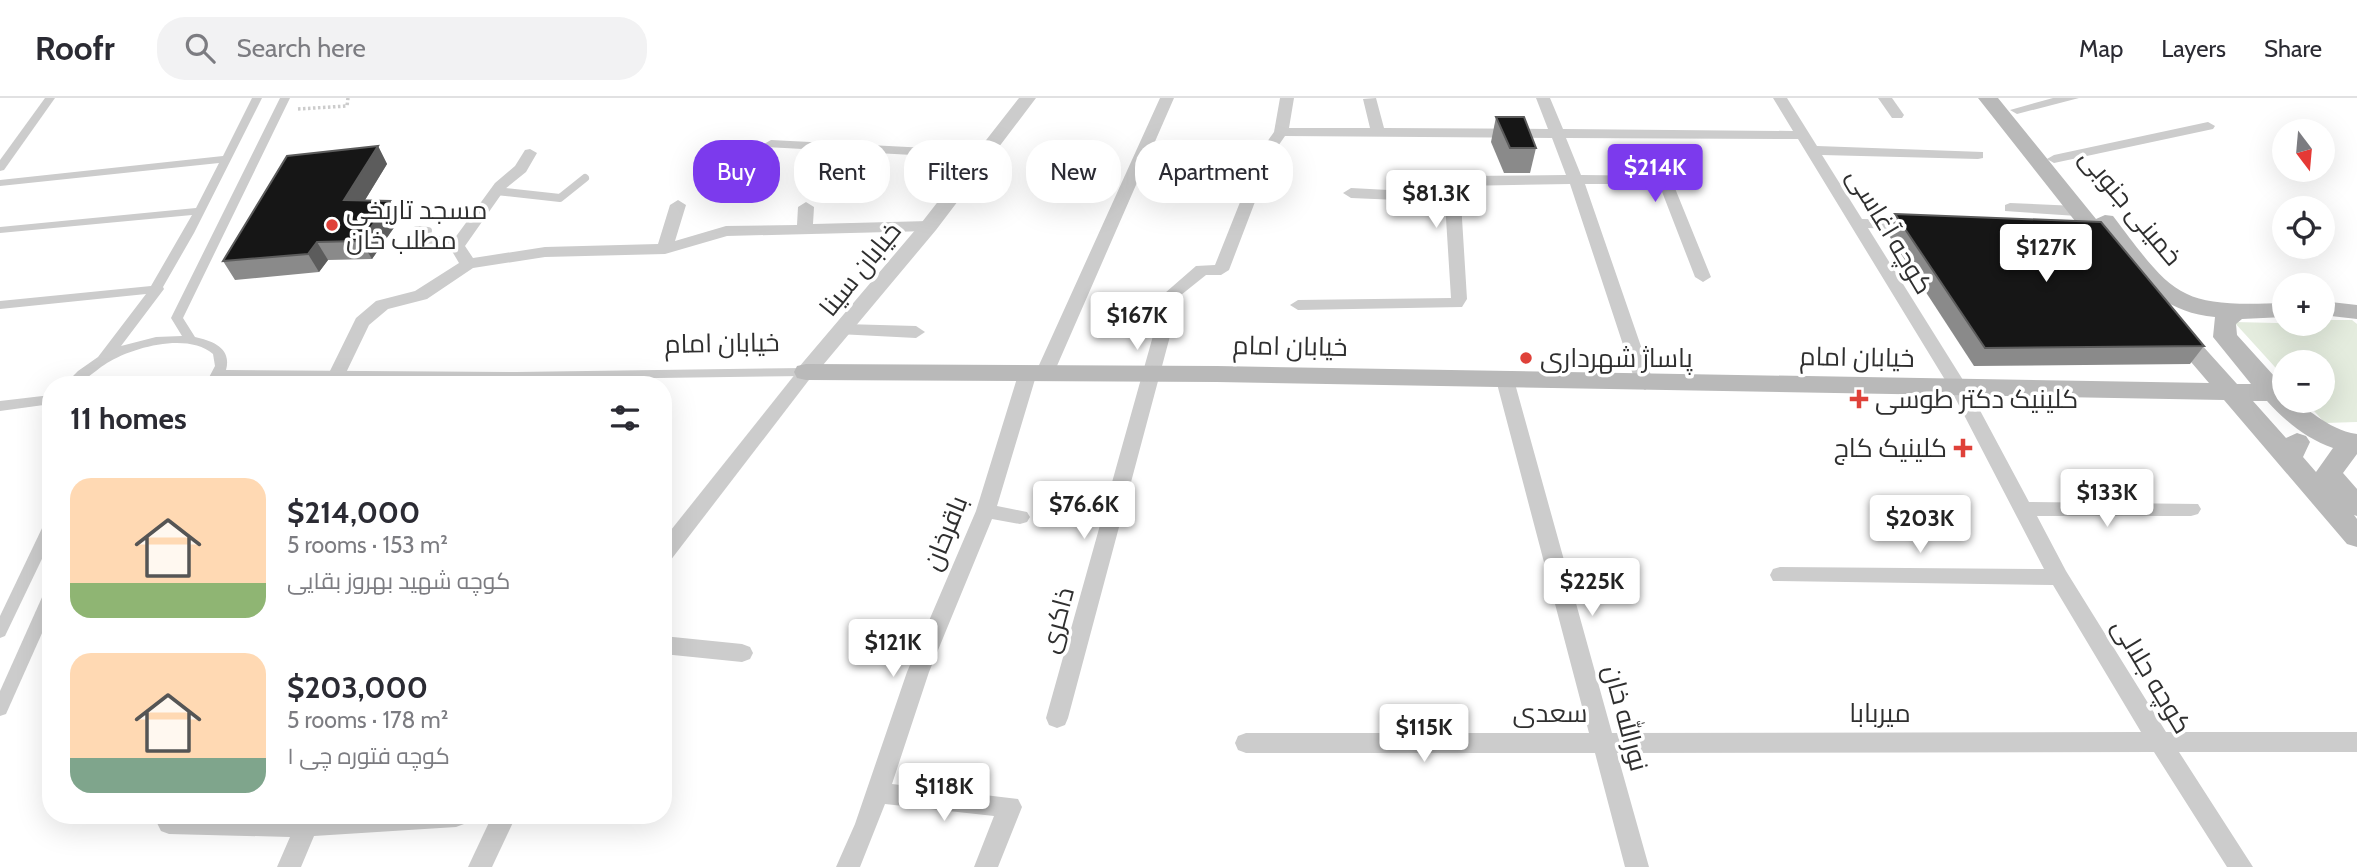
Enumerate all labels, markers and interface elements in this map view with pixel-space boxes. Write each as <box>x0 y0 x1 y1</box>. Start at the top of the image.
search box <box>157 17 647 80</box>
text: Roofr <box>35 28 115 68</box>
icon: search <box>181 29 219 67</box>
text: Search here <box>237 32 366 64</box>
text: Map <box>2079 34 2123 63</box>
text: Layers <box>2161 34 2226 63</box>
text: Share <box>2264 34 2322 63</box>
north arrow <box>2272 119 2334 182</box>
map controls <box>2272 119 2335 413</box>
chip: Buy <box>693 140 780 203</box>
chip: Rent <box>794 140 890 203</box>
chip: Filters <box>904 140 1012 203</box>
chip: New <box>1026 140 1121 203</box>
chip: Apartment <box>1135 140 1293 203</box>
street label: خمینی جنوبی <box>2073 142 2189 272</box>
pin: $214K <box>1606 144 1704 204</box>
text: $214K <box>1624 153 1686 181</box>
street label: کوچه آغاسی <box>1839 162 1940 300</box>
pin: $81.3K <box>1379 170 1493 230</box>
text: $81.3K <box>1402 179 1470 207</box>
place label: مسجد تاریخی مطلب خان <box>346 194 488 256</box>
button: locate <box>2272 196 2335 259</box>
street label: خیابان سینا <box>812 215 908 323</box>
marker: مسجد تاریخی مطلب خان <box>324 217 340 233</box>
pin: $127K <box>1997 225 2095 284</box>
text: $127K <box>2016 233 2076 261</box>
button: + <box>2272 273 2335 336</box>
pin: $167K <box>1088 292 1186 352</box>
text: $167K <box>1107 301 1167 329</box>
street label: خیابان امام <box>664 326 780 362</box>
street label: خیابان امام <box>1232 329 1348 365</box>
street label: خیابان امام <box>1799 340 1915 376</box>
place label: پاساژ شهرداری <box>1540 342 1693 375</box>
marker: پاساژ شهرداری <box>1518 350 1534 366</box>
button: − <box>2272 350 2335 413</box>
place label: کلینیک دکتر طوسی <box>1875 383 2078 415</box>
marker: کلینیک دکتر طوسی <box>1849 389 1869 409</box>
icon: filters <box>606 399 644 437</box>
text: 11 homes <box>70 400 187 437</box>
place label: کلینیک کاج <box>1834 432 1947 465</box>
marker: کلینیک کاج <box>1953 438 1973 458</box>
pin: $133K <box>2058 470 2156 529</box>
text: $133K <box>2076 478 2138 506</box>
pin: $76.6K <box>1027 482 1141 541</box>
text: $76.6K <box>1049 490 1119 518</box>
street label: باقرخان <box>916 491 974 575</box>
text: $214,000 <box>287 494 420 531</box>
pin: $203K <box>1871 496 1969 555</box>
text: $203K <box>1886 504 1954 532</box>
icon: home <box>126 506 210 590</box>
text: 5 rooms · 153 m² <box>287 531 448 559</box>
pin: $225K <box>1543 559 1641 618</box>
text: کوچه شهید بهروز بقایی <box>287 567 510 595</box>
text: $225K <box>1560 567 1624 595</box>
street label: ذاکری <box>1033 584 1081 656</box>
street label: کوچه جلالی <box>2104 613 2199 740</box>
pin: $121K <box>844 620 942 679</box>
text: $121K <box>865 628 921 656</box>
street label: نورالله خان <box>1597 661 1656 775</box>
text: $203,000 <box>287 669 428 706</box>
icon: home <box>126 681 210 765</box>
street label: سعدی <box>1512 697 1588 729</box>
street label: میربابا <box>1849 697 1911 729</box>
pin: $115K <box>1375 704 1473 764</box>
text: 5 rooms · 178 m² <box>287 706 448 734</box>
text: $115K <box>1395 713 1453 741</box>
text: کوچه فتوره چی ۱ <box>287 742 450 770</box>
pin: $118K <box>895 764 993 823</box>
text: $118K <box>915 772 973 800</box>

